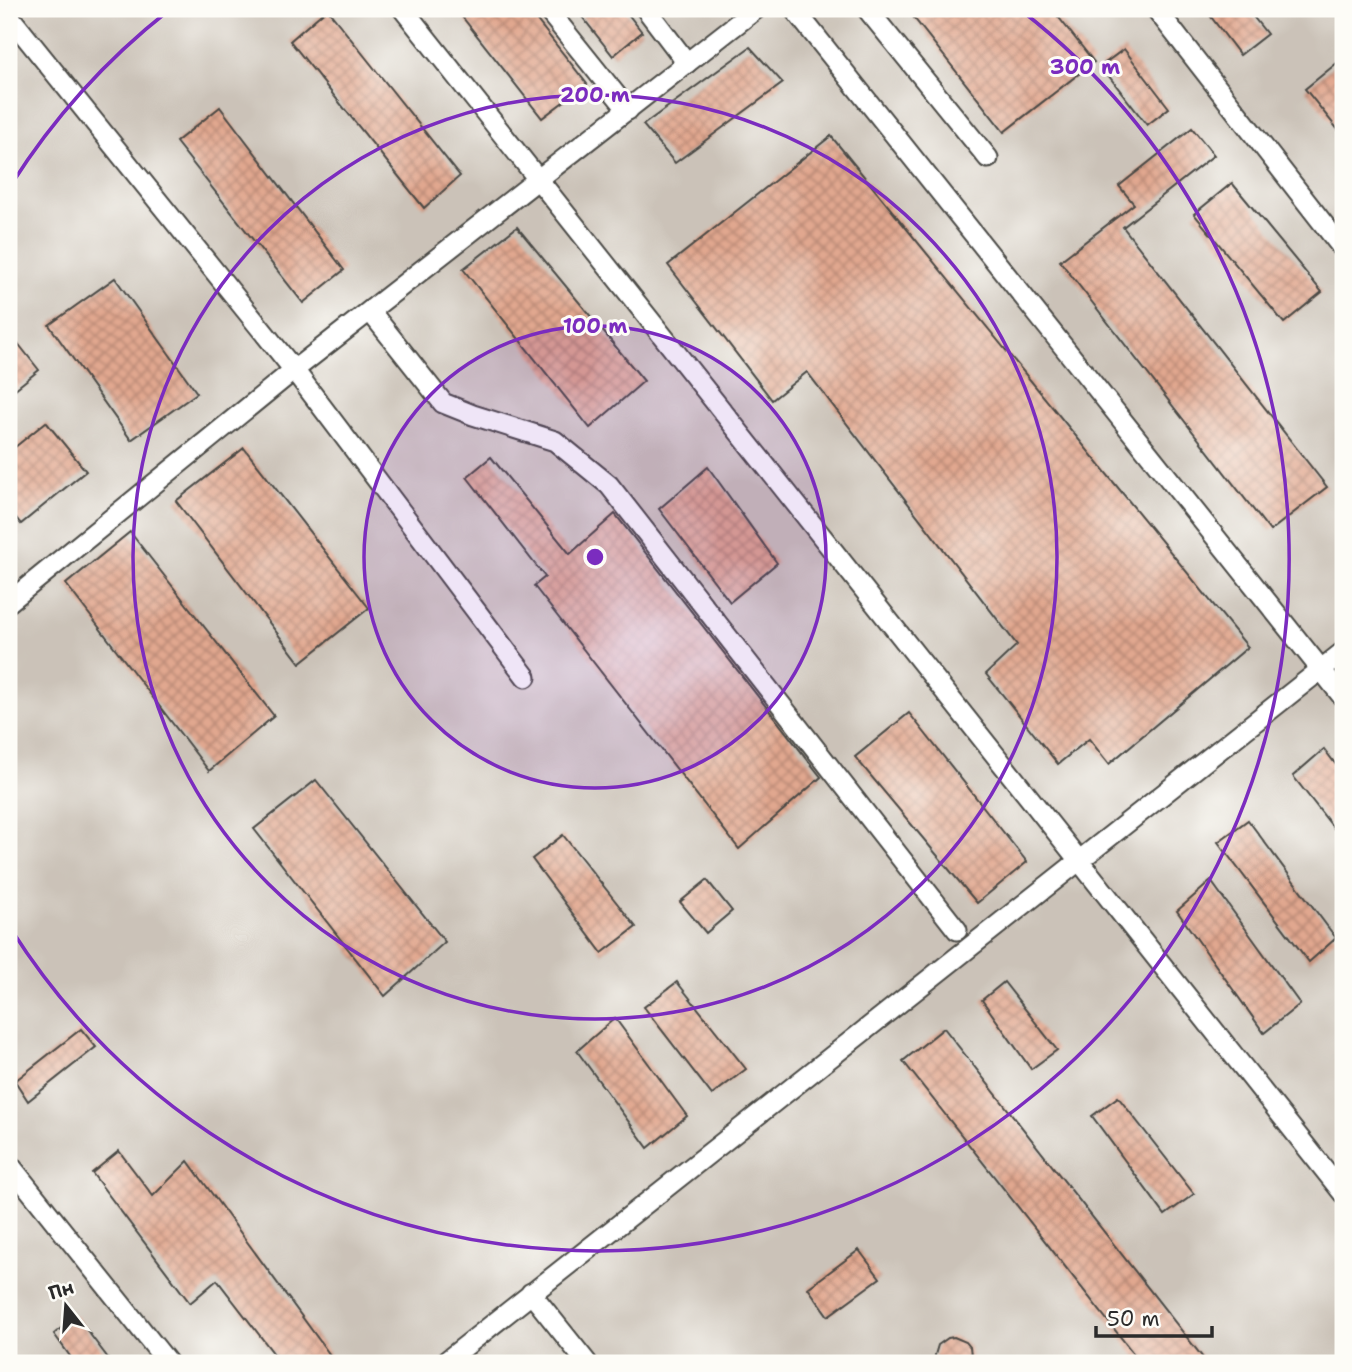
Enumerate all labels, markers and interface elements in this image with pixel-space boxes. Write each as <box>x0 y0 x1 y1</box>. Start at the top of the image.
text: 300 m <box>1050 53 1120 81</box>
text: 200 m <box>560 81 630 109</box>
text: 100 m <box>563 312 627 340</box>
centre of rings <box>583 545 607 569</box>
north arrow <box>32 1270 102 1340</box>
text: Пн <box>46 1275 77 1306</box>
scale bar <box>1096 1295 1212 1339</box>
text: 50 m <box>1107 1305 1160 1333</box>

